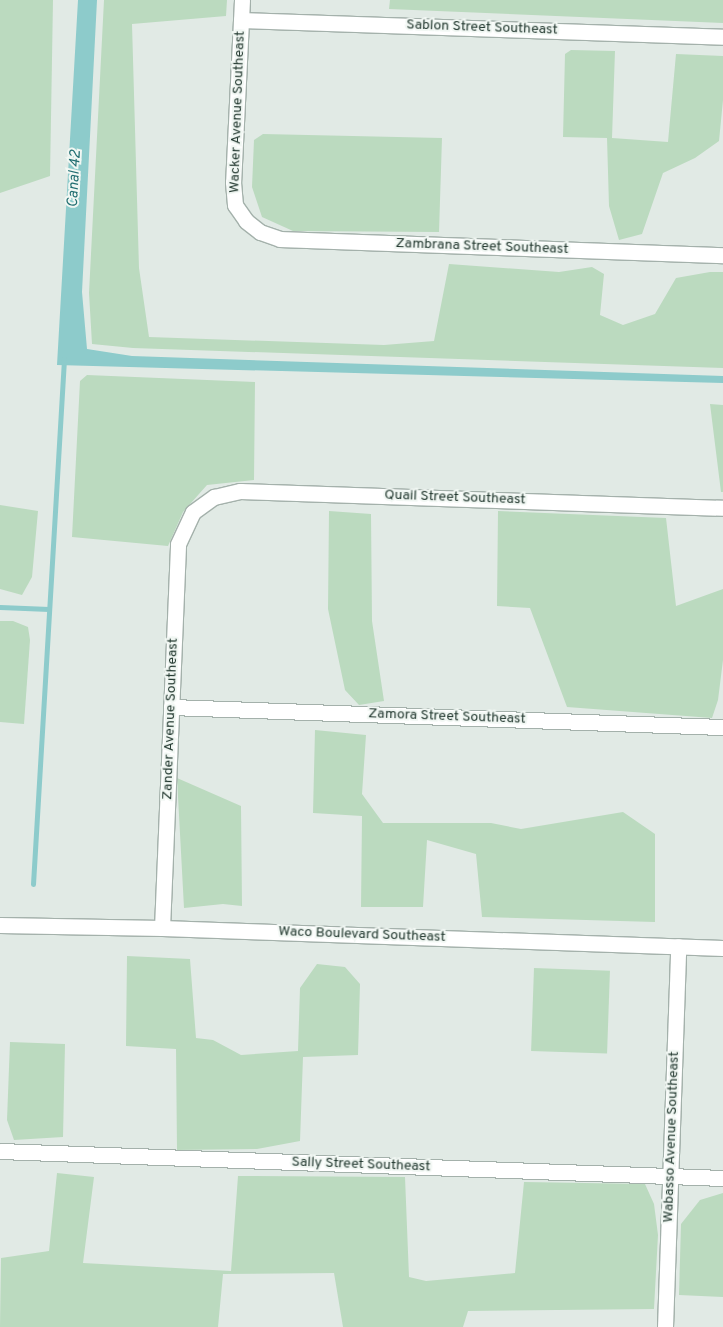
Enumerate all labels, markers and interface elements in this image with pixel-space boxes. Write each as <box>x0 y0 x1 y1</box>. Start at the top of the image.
street label: Sablon Street Southeast <box>406 17 558 39</box>
street label: Wacker Avenue Southeast <box>227 30 249 194</box>
water label: Canal 42 <box>65 150 85 208</box>
street label: Zambrana Street Southeast <box>395 236 569 258</box>
street label: Quail Street Southeast <box>384 487 526 509</box>
street label: Zander Avenue Southeast <box>160 637 182 801</box>
street label: Zamora Street Southeast <box>368 706 526 728</box>
street label: Waco Boulevard Southeast <box>278 924 446 946</box>
street label: Wabasso Avenue Southeast <box>661 1051 683 1223</box>
street label: Sally Street Southeast <box>291 1154 431 1176</box>

